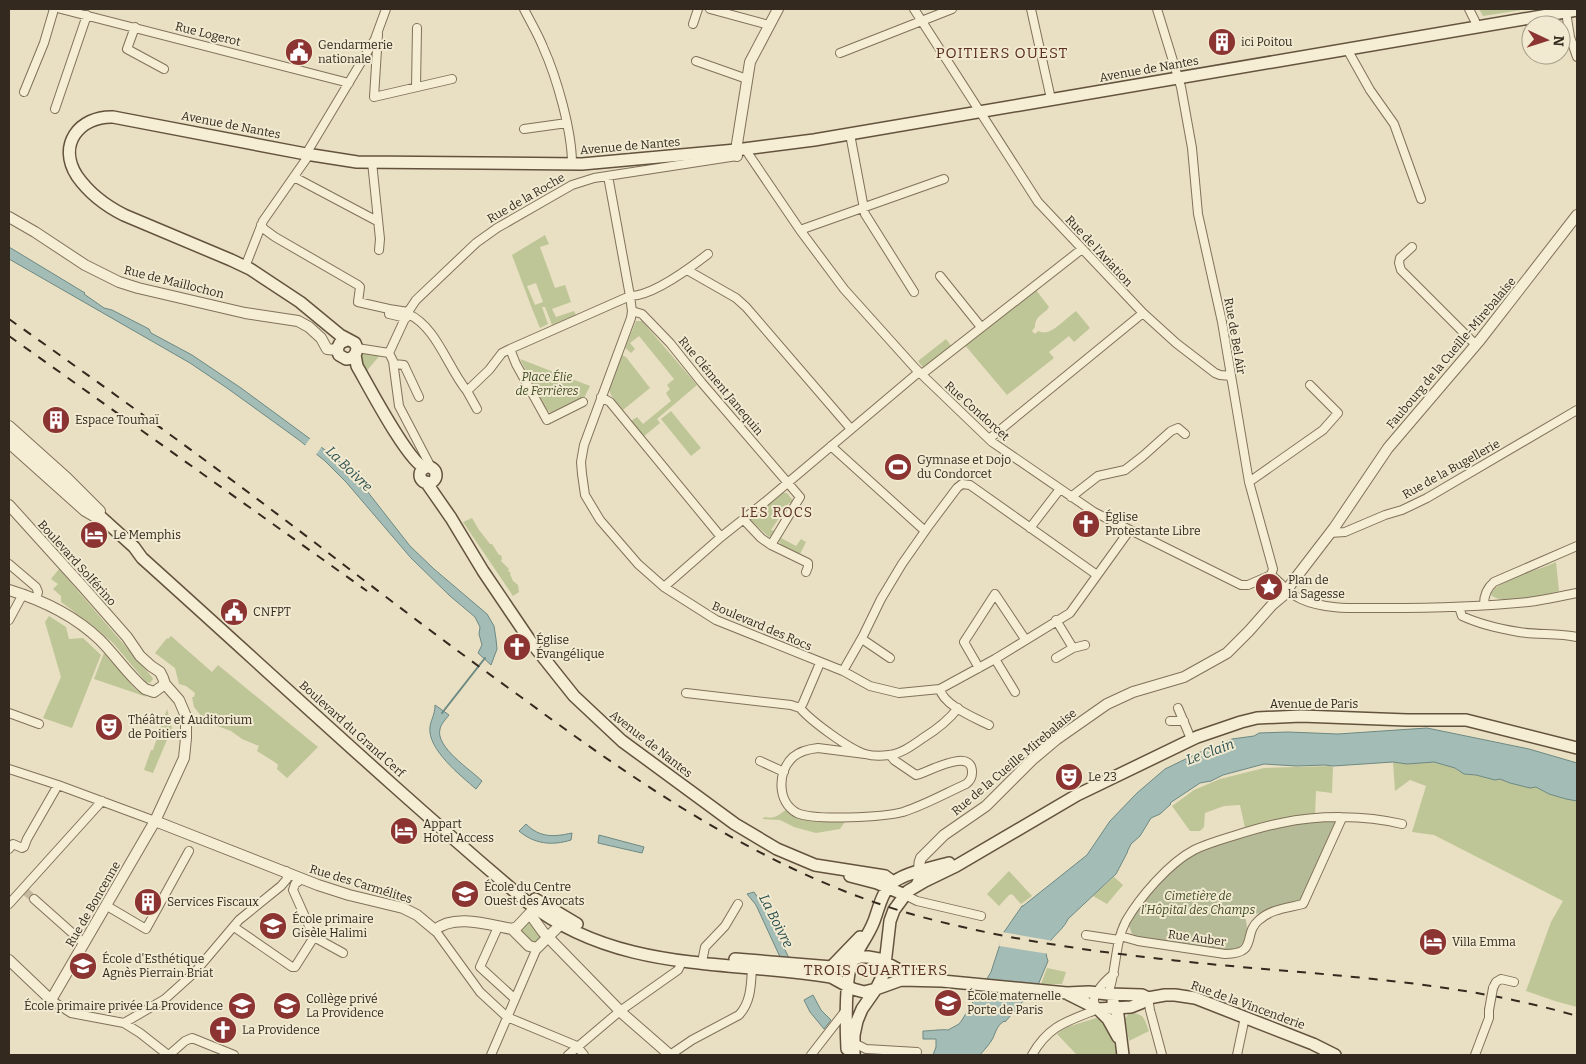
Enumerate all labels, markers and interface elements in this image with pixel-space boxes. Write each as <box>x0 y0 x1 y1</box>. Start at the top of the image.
north arrow <box>1521 15 1571 65</box>
street label: Rue Logerot <box>174 19 243 49</box>
building icon: ici Poitou <box>1207 27 1237 57</box>
place label: ici Poitou <box>1241 35 1293 49</box>
text: N <box>1550 35 1567 47</box>
public building icon: Gendarmerie nationale <box>284 37 314 67</box>
place label: Gendarmerie nationale <box>318 38 393 66</box>
district label: POITIERS OUEST <box>936 44 1068 62</box>
street label: Avenue de Nantes <box>1098 53 1200 85</box>
street label: Avenue de Nantes <box>180 109 282 142</box>
street label: Avenue de Nantes <box>579 135 681 157</box>
street label: Rue de la Roche <box>485 170 567 226</box>
street label: Rue de l'Aviation <box>1063 213 1136 290</box>
street label: Rue de Maillochon <box>123 263 226 301</box>
street label: Faubourg de la Cueille-Mirebalaise <box>1384 274 1518 432</box>
street label: Rue de Bel Air <box>1221 297 1249 376</box>
street label: Rue Clément Janequin <box>676 334 766 438</box>
park label: Place Élie de Ferrières <box>515 369 579 398</box>
street label: Rue Condorcet <box>942 378 1013 444</box>
building icon: Espace Toumaï <box>41 405 71 435</box>
place label: Espace Toumaï <box>75 413 159 427</box>
street label: Rue de la Bugellerie <box>1400 436 1502 502</box>
water label: La Boivre <box>322 443 376 495</box>
sports icon: Gymnase et Dojo du Condorcet <box>883 452 913 482</box>
place label: Gymnase et Dojo du Condorcet <box>917 453 1011 481</box>
district label: LES ROCS <box>741 504 813 521</box>
church icon: Église Protestante Libre <box>1071 509 1101 539</box>
place label: Église Protestante Libre <box>1105 509 1201 538</box>
street label: Boulevard Solférino <box>35 517 119 609</box>
hotel icon: Le Memphis <box>79 520 109 550</box>
place label: Le Memphis <box>113 528 181 542</box>
place icon: Plan de la Sagesse <box>1254 572 1284 602</box>
place label: Plan de la Sagesse <box>1288 573 1345 601</box>
public building icon: CNFPT <box>219 597 249 627</box>
street label: Boulevard des Rocs <box>710 599 814 653</box>
place label: CNFPT <box>253 605 291 619</box>
church icon: Église Évangélique <box>502 632 532 662</box>
place label: Église Évangélique <box>536 632 604 661</box>
street label: Boulevard du Grand Cerf <box>297 678 408 780</box>
street label: Avenue de Paris <box>1270 697 1359 711</box>
street label: Rue de la Cueille Mirebalaise <box>949 706 1079 818</box>
street label: Avenue de Nantes <box>607 708 695 781</box>
theatre icon: Théâtre et Auditorium de Poitiers <box>94 712 124 742</box>
place label: Théâtre et Auditorium de Poitiers <box>128 713 253 741</box>
water label: Le Clain <box>1184 735 1236 769</box>
theatre icon: Le 23 <box>1054 762 1084 792</box>
place label: Le 23 <box>1088 770 1117 784</box>
hotel icon: Appart Hotel Access <box>389 816 419 846</box>
place label: Appart Hotel Access <box>423 817 494 845</box>
street label: Rue de Boncenne <box>63 859 123 949</box>
street label: Rue des Carmélites <box>308 862 414 906</box>
school or university icon: École du Centre Ouest des Avocats <box>450 879 480 909</box>
place label: École du Centre Ouest des Avocats <box>484 879 585 908</box>
building icon: Services Fiscaux <box>133 887 163 917</box>
park label: Cimetière de l'Hôpital des Champs <box>1141 889 1255 917</box>
water label: La Boivre <box>755 891 797 951</box>
place label: Services Fiscaux <box>167 895 259 909</box>
school or university icon: École primaire Gisèle Halimi <box>258 911 288 941</box>
place label: École primaire Gisèle Halimi <box>292 911 374 940</box>
street label: Rue Auber <box>1167 927 1228 949</box>
hotel icon: Villa Emma <box>1418 927 1448 957</box>
place label: Villa Emma <box>1452 935 1516 949</box>
school or university icon: École d'Esthétique Agnès Pierrain Briat <box>68 951 98 981</box>
place label: École d'Esthétique Agnès Pierrain Briat <box>102 951 214 980</box>
district label: TROIS QUARTIERS <box>804 961 948 979</box>
street label: Rue de la Vincenderie <box>1189 978 1307 1032</box>
school or university icon: École maternelle Porte de Paris <box>933 988 963 1018</box>
place label: École maternelle Porte de Paris <box>967 988 1061 1017</box>
school or university icon: École primaire privée La Providence <box>227 991 257 1021</box>
school or university icon: Collège privé La Providence <box>272 991 302 1021</box>
place label: Collège privé La Providence <box>306 992 384 1020</box>
place label: École primaire privée La Providence <box>24 998 223 1013</box>
church icon: La Providence <box>208 1015 238 1045</box>
place label: La Providence <box>242 1023 320 1037</box>

